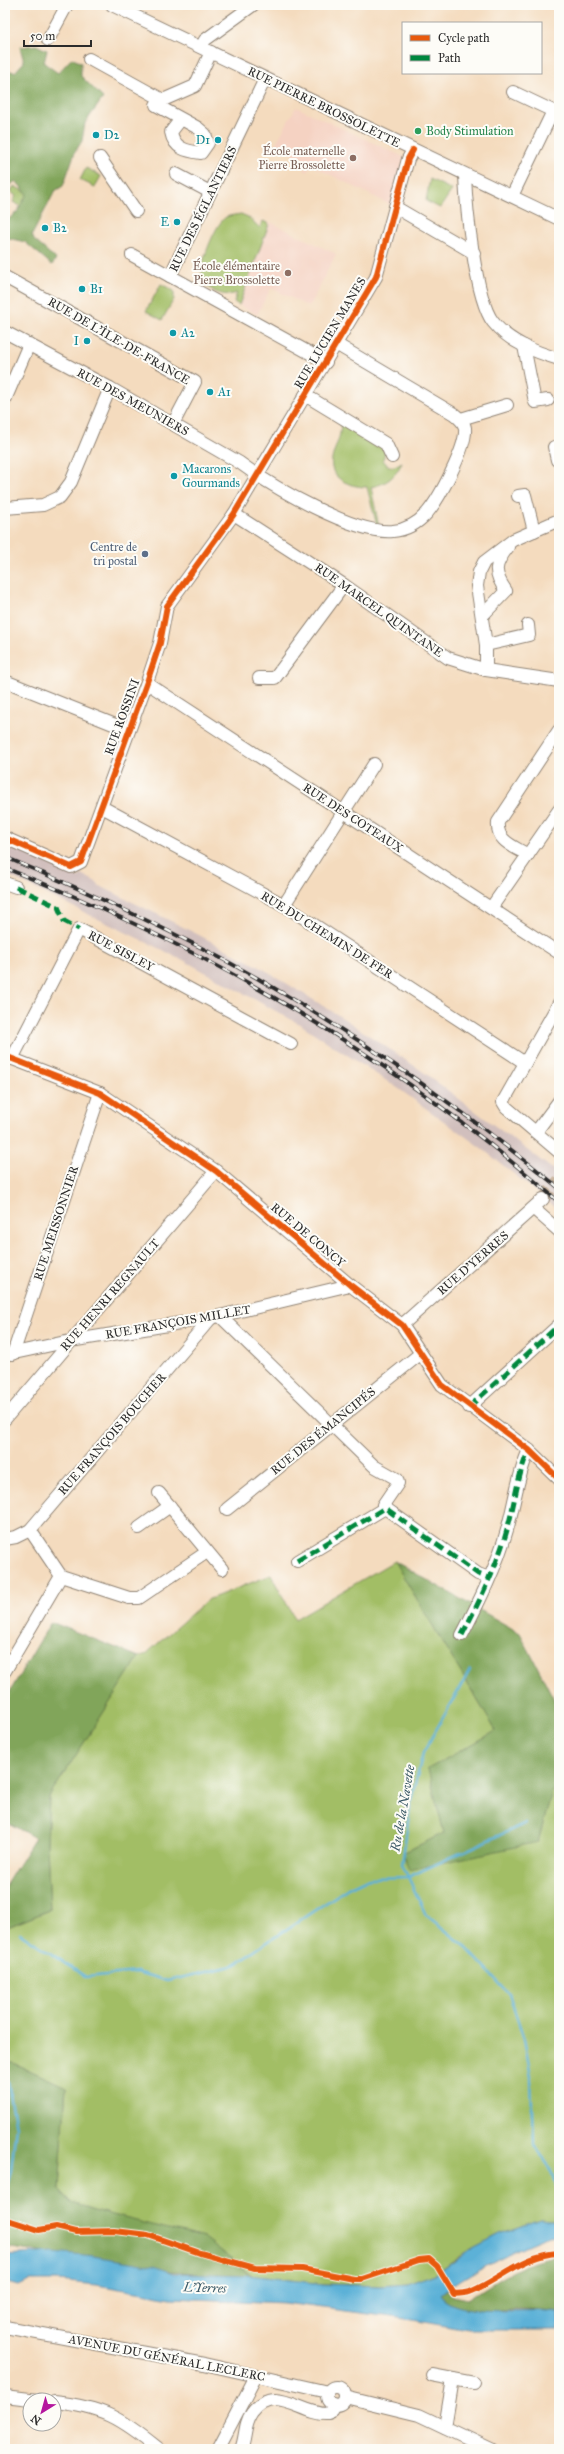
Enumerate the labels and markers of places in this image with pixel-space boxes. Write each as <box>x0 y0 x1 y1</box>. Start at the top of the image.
place label: Body Stimulation <box>426 124 514 138</box>
marker: Body Stimulation <box>413 126 423 136</box>
place label: D2 <box>104 128 119 142</box>
marker: D2 <box>91 130 101 140</box>
place label: D1 <box>196 133 210 147</box>
marker: D1 <box>213 135 223 145</box>
place label: École maternelle Pierre Brossolette <box>258 142 345 172</box>
marker: École maternelle Pierre Brossolette <box>348 153 358 163</box>
place label: E <box>160 215 169 229</box>
marker: E <box>172 217 182 227</box>
place label: B2 <box>53 221 67 235</box>
marker: B2 <box>40 223 50 233</box>
place label: École élémentaire Pierre Brossolette <box>193 257 280 287</box>
marker: École élémentaire Pierre Brossolette <box>283 268 293 278</box>
place label: B1 <box>90 282 103 296</box>
marker: B1 <box>77 284 87 294</box>
place label: A2 <box>180 326 195 340</box>
marker: A2 <box>168 328 178 338</box>
place label: I <box>74 334 79 348</box>
marker: I <box>82 336 92 346</box>
place label: A1 <box>217 385 231 399</box>
marker: A1 <box>205 387 215 397</box>
place label: Macarons Gourmands <box>182 462 240 490</box>
marker: Macarons Gourmands <box>169 471 179 481</box>
place label: Centre de tri postal <box>90 540 138 568</box>
marker: Centre de tri postal <box>140 549 150 559</box>

